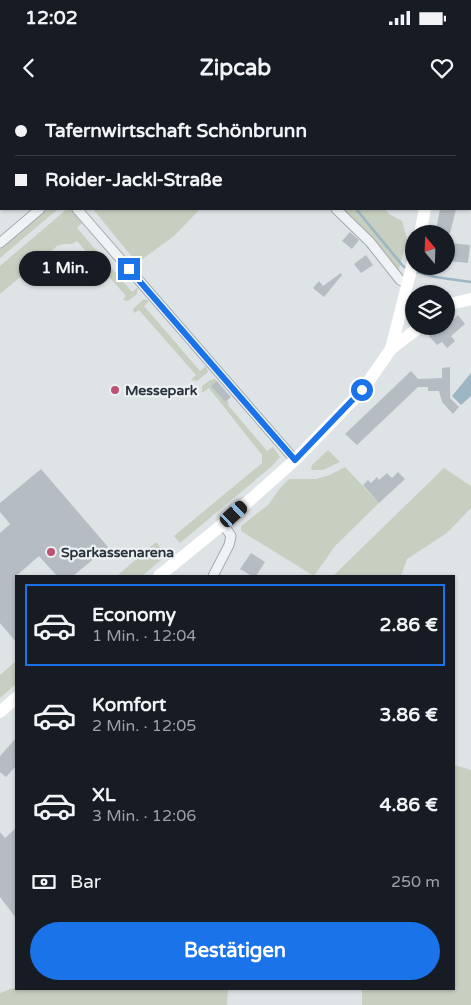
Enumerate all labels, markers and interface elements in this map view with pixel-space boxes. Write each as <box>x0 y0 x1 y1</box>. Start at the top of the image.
text: 12:02 <box>25 7 78 29</box>
icon: back <box>15 54 43 82</box>
icon: heart <box>428 54 456 82</box>
text: Zipcab <box>200 55 271 81</box>
text: Tafernwirtschaft Schönbrunn <box>45 120 307 142</box>
text: Roider-Jackl-Straße <box>45 169 222 191</box>
north arrow <box>405 225 455 275</box>
map controls <box>405 225 455 335</box>
callout: 1 Min. <box>19 252 112 286</box>
text: 1 Min. <box>41 258 89 278</box>
route end <box>118 258 140 280</box>
button: layers <box>405 285 455 335</box>
route start <box>351 379 373 401</box>
place label: Messepark <box>125 382 198 399</box>
marker: Messepark <box>109 384 121 396</box>
car <box>217 498 250 530</box>
place label: Sparkassenarena <box>61 544 174 561</box>
marker: Sparkassenarena <box>45 546 57 558</box>
icon: car <box>32 603 77 648</box>
text: Economy <box>92 604 176 626</box>
text: 2.86 € <box>379 614 438 636</box>
text: 1 Min. · 12:04 <box>92 626 196 646</box>
icon: car <box>32 693 77 738</box>
text: Komfort <box>92 694 166 716</box>
text: 3.86 € <box>379 704 438 726</box>
text: 2 Min. · 12:05 <box>92 716 196 736</box>
icon: car <box>32 783 77 828</box>
text: XL <box>92 784 116 806</box>
text: 4.86 € <box>379 794 438 816</box>
text: 3 Min. · 12:06 <box>92 806 196 826</box>
icon: cash <box>30 868 58 896</box>
text: Bar <box>70 871 101 893</box>
text: 250 m <box>391 872 440 892</box>
button: Bestätigen <box>30 922 440 980</box>

